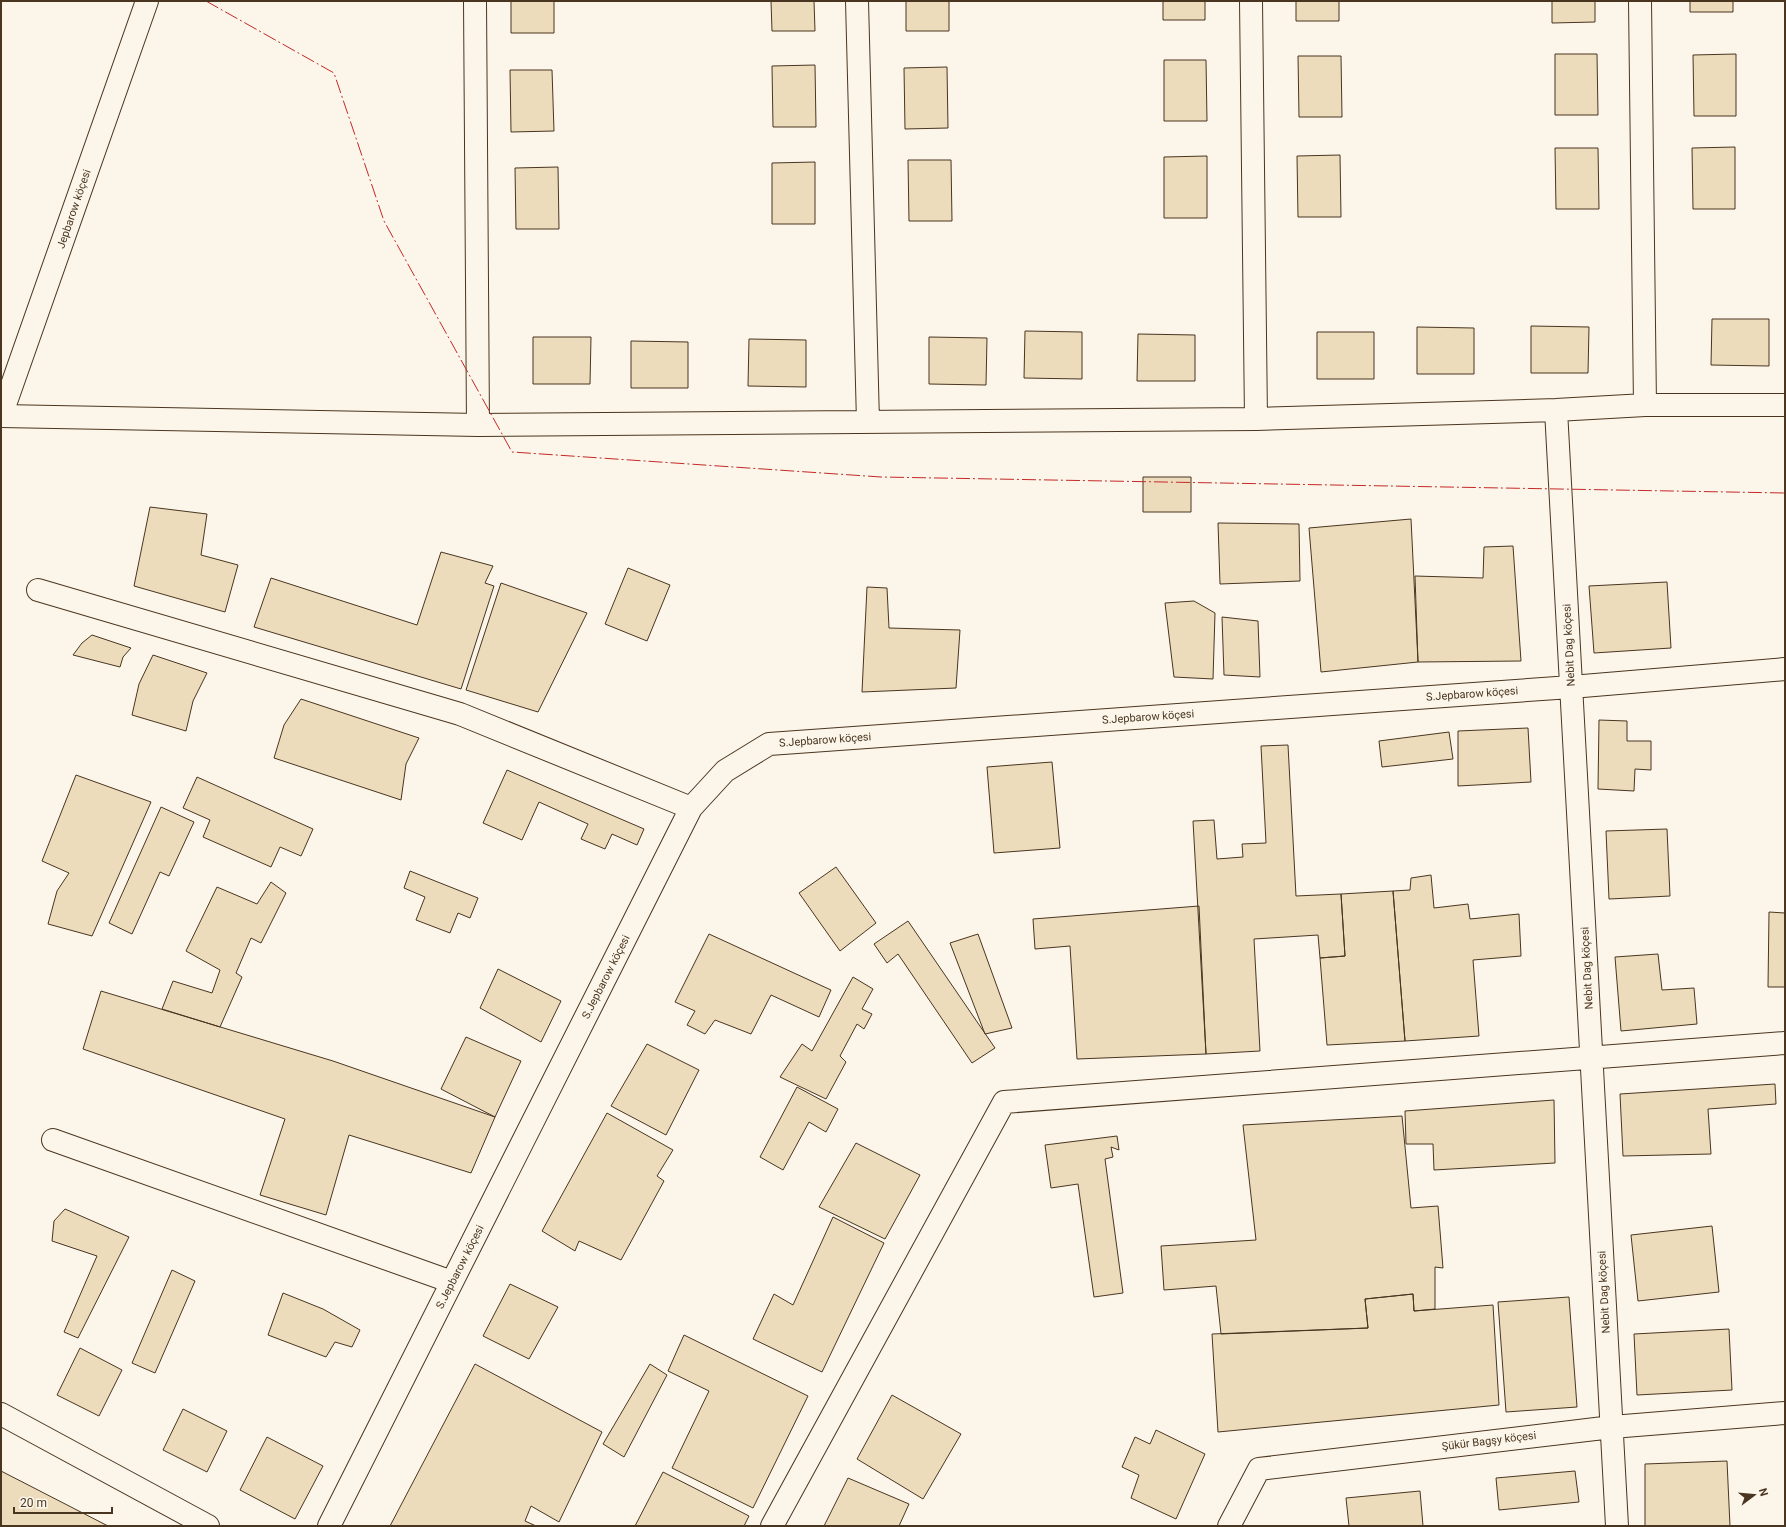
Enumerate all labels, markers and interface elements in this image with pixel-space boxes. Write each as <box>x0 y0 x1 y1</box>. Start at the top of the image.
street label: Jepbarow köçesi <box>54 168 94 250</box>
street label: Nebit Dag köçesi <box>1560 603 1578 687</box>
street label: S.Jepbarow köçesi <box>1425 684 1519 704</box>
street label: S.Jepbarow köçesi <box>1101 707 1195 727</box>
street label: S.Jepbarow köçesi <box>778 730 872 750</box>
street label: Nebit Dag köçesi <box>1578 926 1596 1010</box>
street label: S.Jepbarow köçesi <box>579 933 633 1021</box>
street label: S.Jepbarow köçesi <box>433 1223 487 1311</box>
street label: Nebit Dag köçesi <box>1595 1250 1613 1334</box>
street label: Şükür Bagşy köçesi <box>1441 1429 1537 1453</box>
north arrow <box>1734 1475 1774 1515</box>
text: N <box>1756 1487 1771 1498</box>
scale bar <box>14 1489 112 1515</box>
text: 20 m <box>20 1496 47 1510</box>

